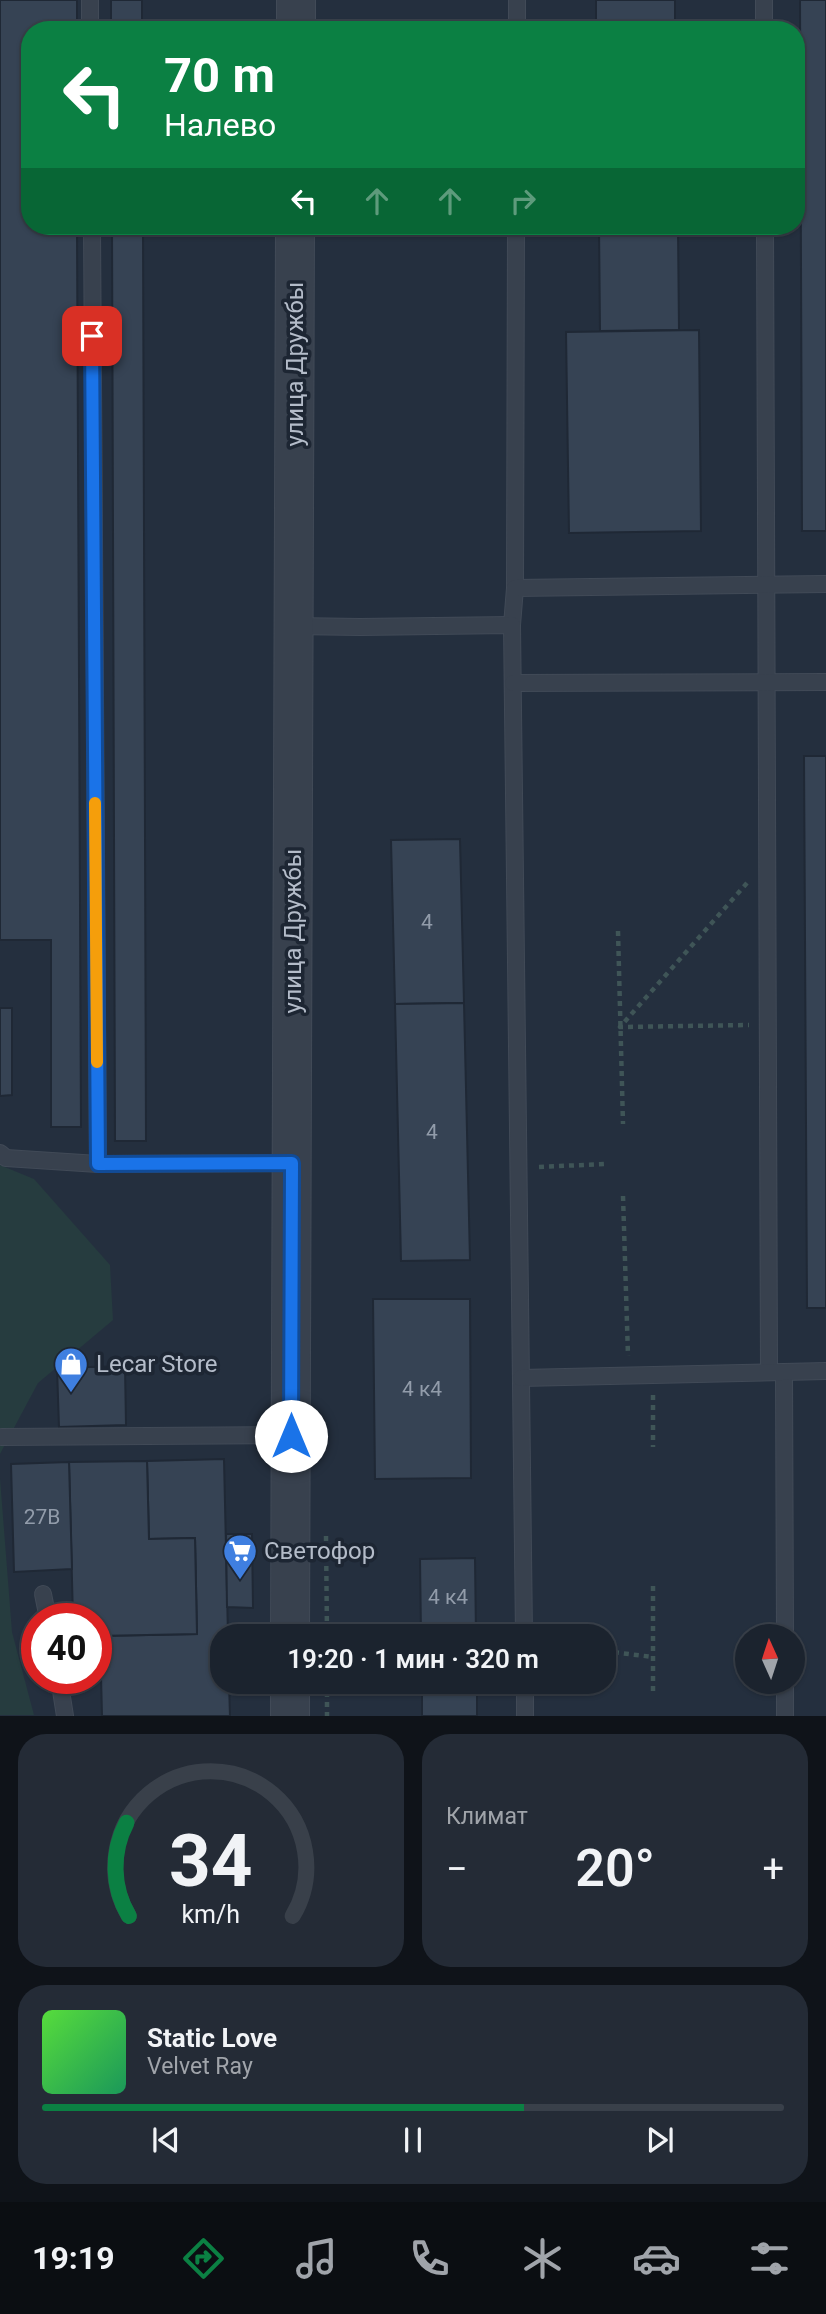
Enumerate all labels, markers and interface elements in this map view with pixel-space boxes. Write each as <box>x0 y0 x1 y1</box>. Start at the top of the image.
text: 70 m <box>164 47 275 104</box>
icon: left <box>49 49 140 140</box>
text: Налево <box>164 106 276 144</box>
icon: left <box>285 182 323 220</box>
icon: ahead <box>358 182 396 220</box>
icon: ahead <box>431 182 469 220</box>
icon: right <box>504 182 542 220</box>
street label: улица Дружбы <box>281 282 309 446</box>
pin <box>62 306 122 366</box>
icon: arrive <box>73 317 111 355</box>
street label: улица Дружбы <box>279 849 307 1013</box>
house number: 4 <box>421 910 433 934</box>
house number: 4 <box>426 1120 438 1144</box>
shop icon: Lecar Store <box>52 1345 90 1394</box>
place label: Lecar Store <box>96 1350 218 1378</box>
house number: 4 к4 <box>402 1377 442 1401</box>
position arrow <box>254 1399 328 1473</box>
house number: 27В <box>24 1505 60 1529</box>
supermarket icon: Светофор <box>221 1532 259 1581</box>
place label: Светофор <box>264 1537 375 1565</box>
house number: 4 к4 <box>428 1585 468 1609</box>
speed limit sign: 40 <box>21 1603 112 1694</box>
north arrow <box>735 1624 805 1694</box>
map controls <box>735 1624 805 1694</box>
text: 19:20 · 1 мин · 320 m <box>287 1644 539 1674</box>
text: Климат <box>446 1803 528 1830</box>
text: 34 <box>169 1819 253 1905</box>
text: 20° <box>575 1838 655 1899</box>
text: − <box>446 1847 468 1891</box>
text: + <box>762 1847 784 1891</box>
text: km/h <box>182 1900 240 1929</box>
text: Static Love <box>147 2023 277 2053</box>
text: Velvet Ray <box>147 2053 253 2080</box>
icon: previous <box>147 2121 185 2159</box>
icon: pause <box>394 2121 432 2159</box>
icon: next <box>641 2121 679 2159</box>
icon: directions <box>179 2234 228 2283</box>
icon: music <box>292 2234 341 2283</box>
icon: phone <box>405 2234 454 2283</box>
icon: climate <box>518 2234 567 2283</box>
icon: car <box>632 2234 681 2283</box>
icon: filters <box>745 2234 794 2283</box>
text: 19:19 <box>32 2239 115 2277</box>

